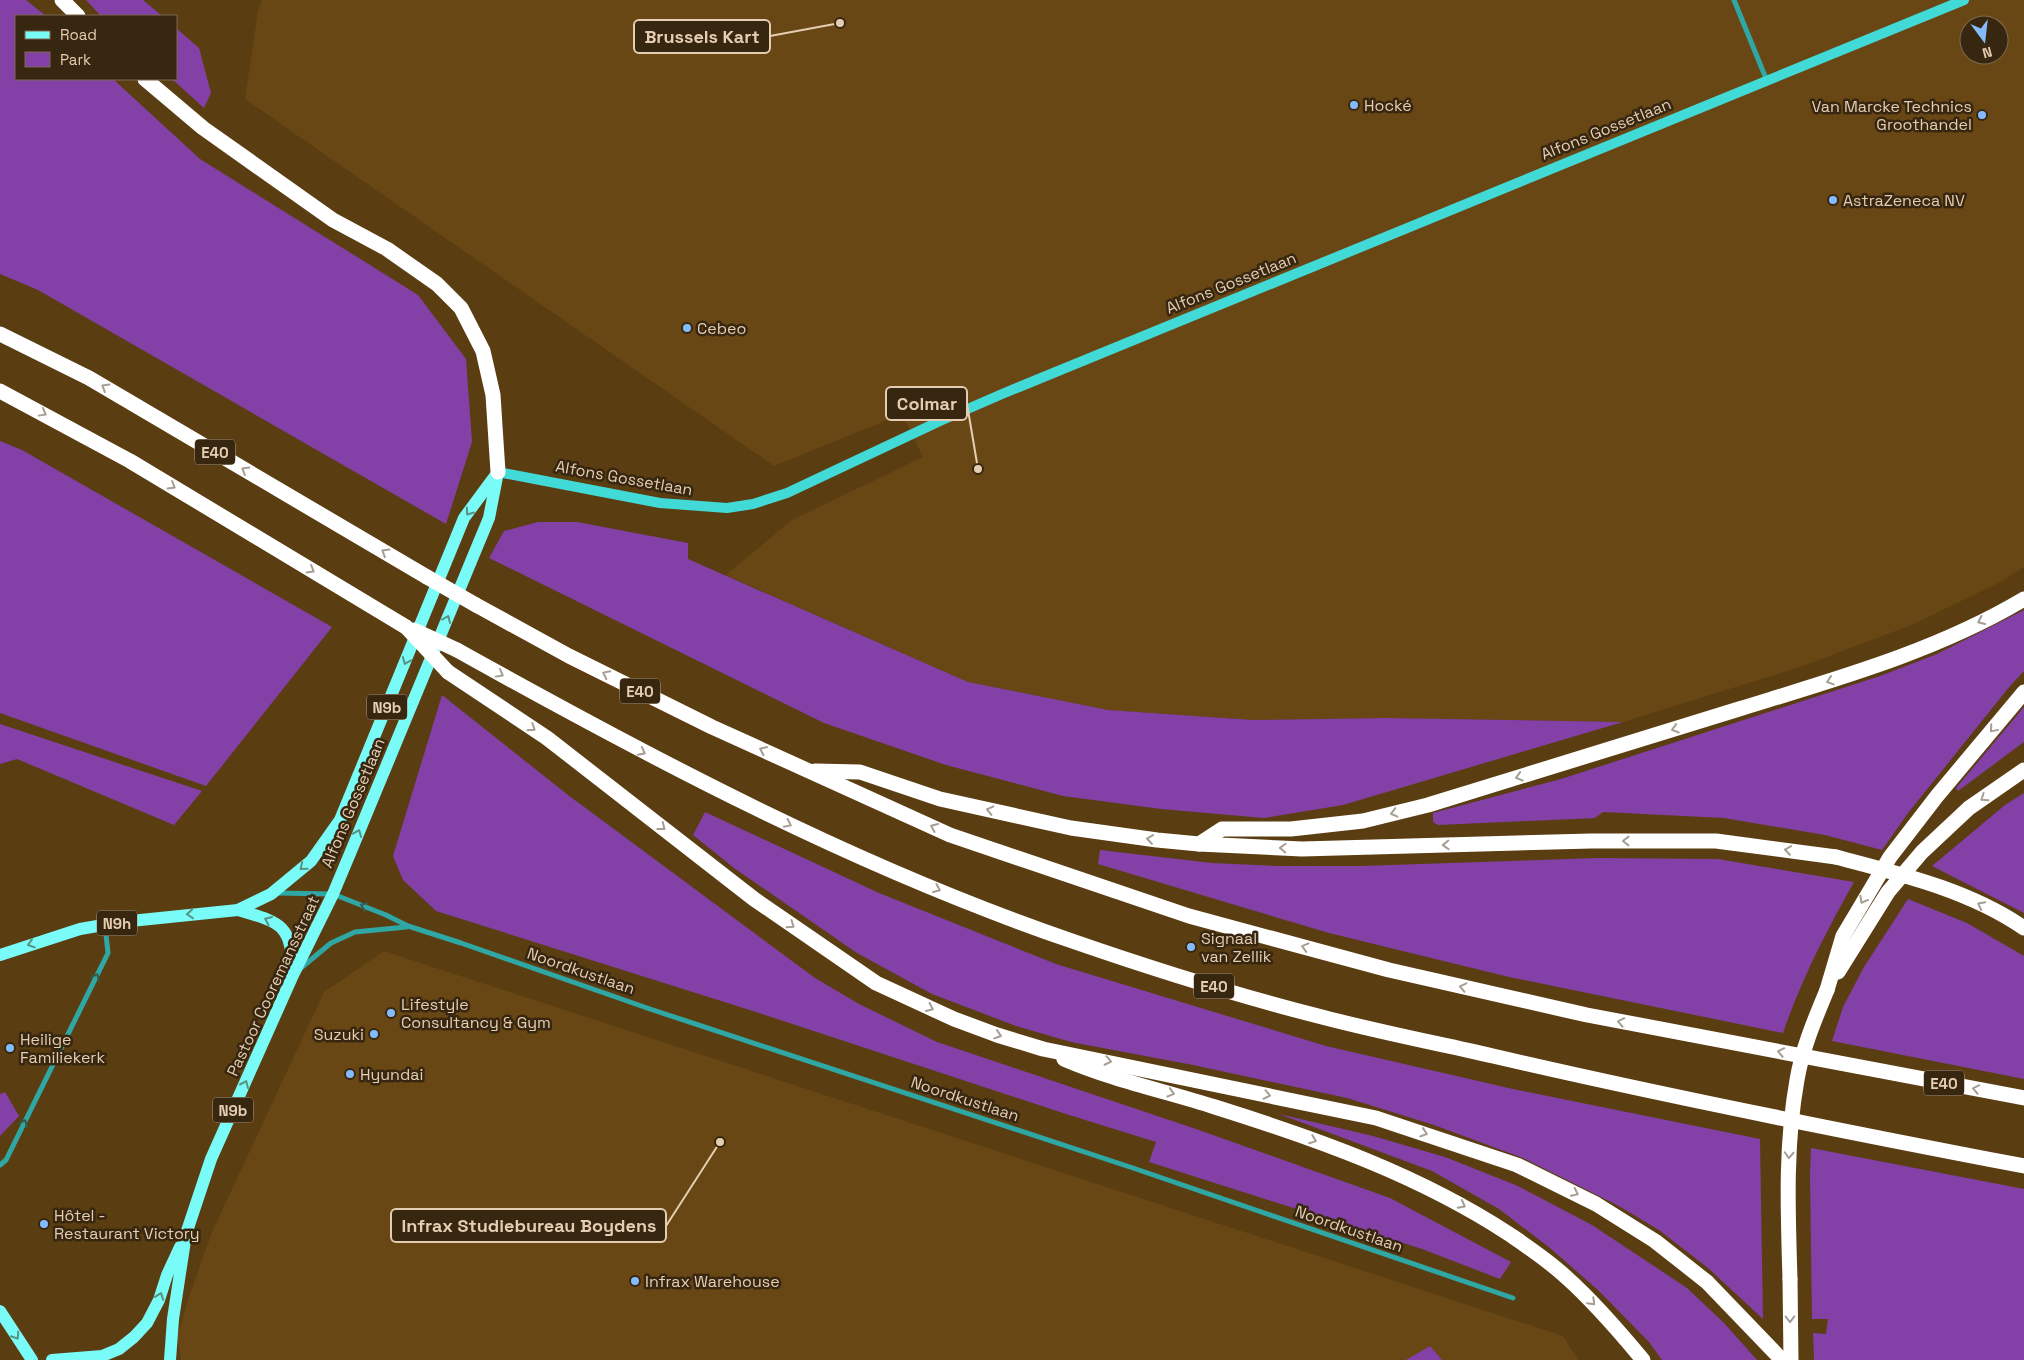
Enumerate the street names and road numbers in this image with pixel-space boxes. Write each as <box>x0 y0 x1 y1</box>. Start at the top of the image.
street label: Alfons Gossetlaan <box>1538 93 1674 165</box>
street label: Alfons Gossetlaan <box>1163 247 1299 319</box>
road number: E40 <box>195 440 235 464</box>
street label: Alfons Gossetlaan <box>554 456 694 500</box>
road number: E40 <box>620 678 660 704</box>
road number: N9b <box>367 694 407 720</box>
street label: Alfons Gossetlaan <box>316 735 390 871</box>
street label: Pastoor Cooremansstraat <box>222 892 324 1080</box>
road number: N9h <box>97 910 137 936</box>
street label: Noordkustlaan <box>524 943 638 999</box>
road number: E40 <box>1194 974 1234 998</box>
road number: E40 <box>1924 1070 1964 1096</box>
street label: Noordkustlaan <box>908 1072 1022 1126</box>
road number: N9b <box>213 1098 253 1122</box>
street label: Noordkustlaan <box>1292 1201 1406 1257</box>

